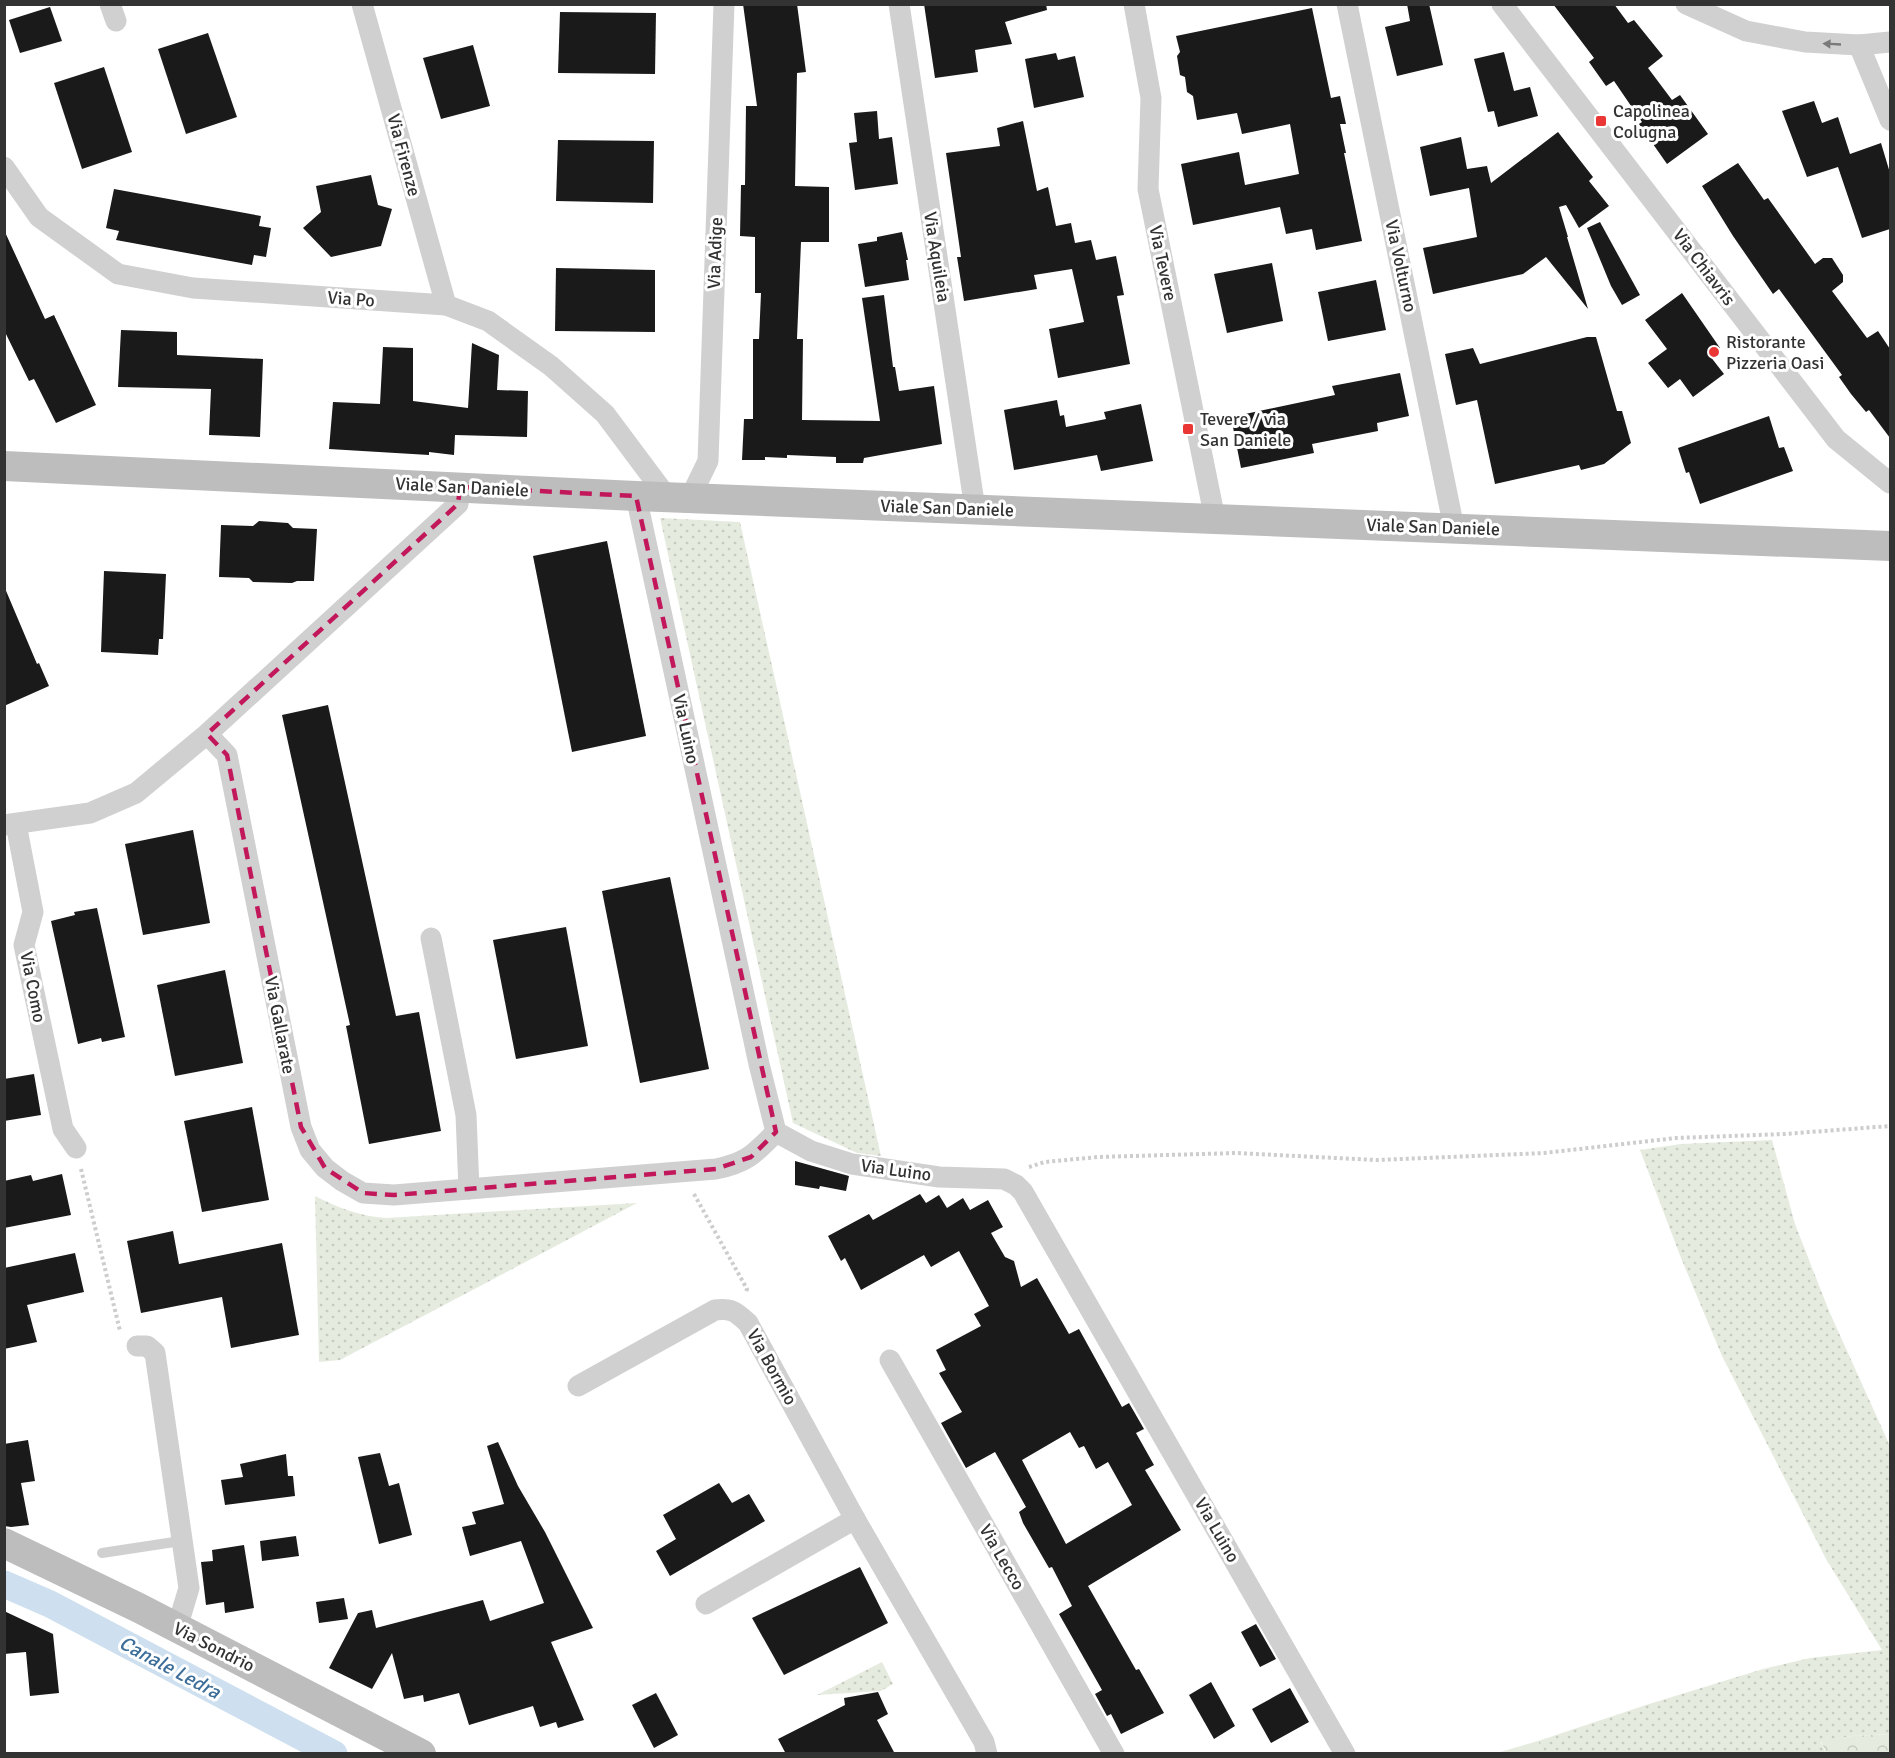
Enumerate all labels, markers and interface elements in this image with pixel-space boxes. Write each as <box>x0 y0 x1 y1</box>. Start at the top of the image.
one-way arrow <box>1823 39 1842 48</box>
place label: Capolinea Colugna <box>1613 100 1690 143</box>
street label: Via Firenze <box>382 111 426 199</box>
marker: Capolinea Colugna <box>1594 114 1608 128</box>
street label: Via Aquileia <box>919 210 955 304</box>
street label: Via Adige <box>703 217 727 289</box>
street label: Via Volturno <box>1380 218 1422 314</box>
street label: Via Tevere <box>1144 223 1182 303</box>
street label: Via Chiavris <box>1668 224 1740 310</box>
street label: Via Po <box>327 286 375 312</box>
place label: Ristorante Pizzeria Oasi <box>1726 331 1824 374</box>
marker: Ristorante Pizzeria Oasi <box>1707 345 1721 359</box>
place label: Tevere / via San Daniele <box>1200 408 1291 451</box>
marker: Tevere / via San Daniele <box>1181 422 1195 436</box>
street label: Viale San Daniele <box>395 473 529 501</box>
street label: Viale San Daniele <box>880 495 1014 521</box>
street label: Viale San Daniele <box>1366 514 1500 540</box>
street label: Via Luino <box>668 692 704 766</box>
street label: Via Como <box>15 950 51 1024</box>
street label: Via Gallarate <box>260 974 300 1076</box>
street label: Via Luino <box>859 1154 933 1186</box>
street label: Via Bormio <box>742 1325 802 1409</box>
street label: Via Luino <box>1190 1494 1244 1566</box>
street label: Via Lecco <box>974 1520 1030 1594</box>
street label: Via Sondrio <box>170 1617 258 1677</box>
water label: Canale Ledra <box>115 1630 225 1705</box>

